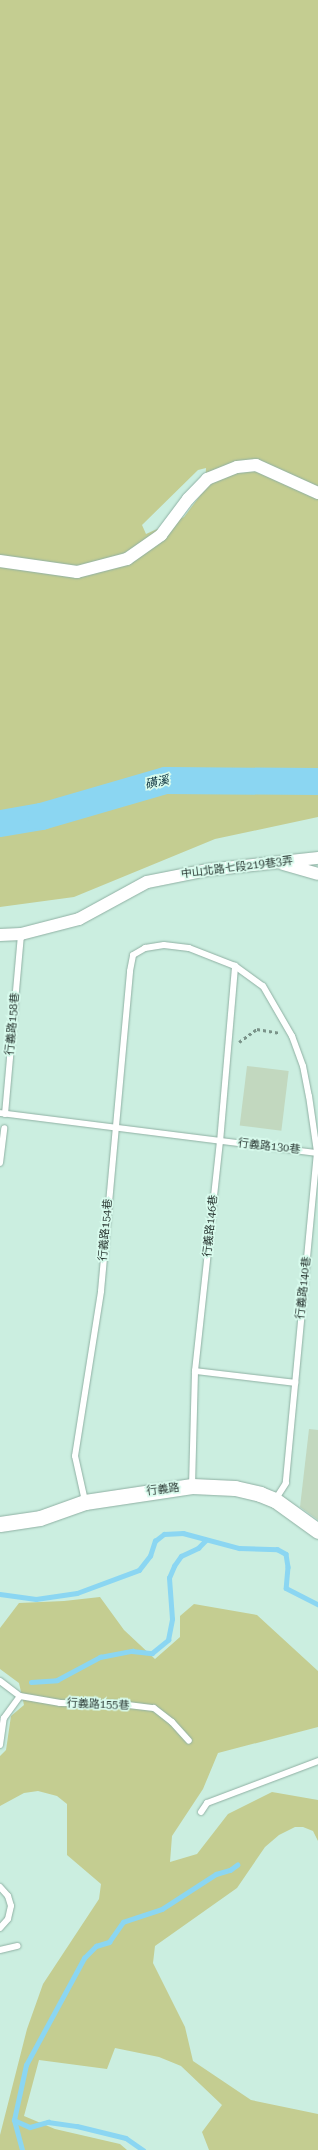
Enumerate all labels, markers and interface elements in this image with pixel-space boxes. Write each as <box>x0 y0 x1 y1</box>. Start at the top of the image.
water label: 磺溪 <box>144 773 170 793</box>
street label: 中山北路七段219巷3弄 <box>180 855 294 881</box>
street label: 行義路158巷 <box>4 992 22 1056</box>
street label: 行義路130巷 <box>237 1137 301 1157</box>
street label: 行義路146巷 <box>201 1194 221 1258</box>
street label: 行義路154巷 <box>97 1198 115 1262</box>
street label: 行義路140巷 <box>294 1256 314 1320</box>
street label: 行義路 <box>146 1481 180 1499</box>
street label: 行義路155巷 <box>67 1697 129 1713</box>

